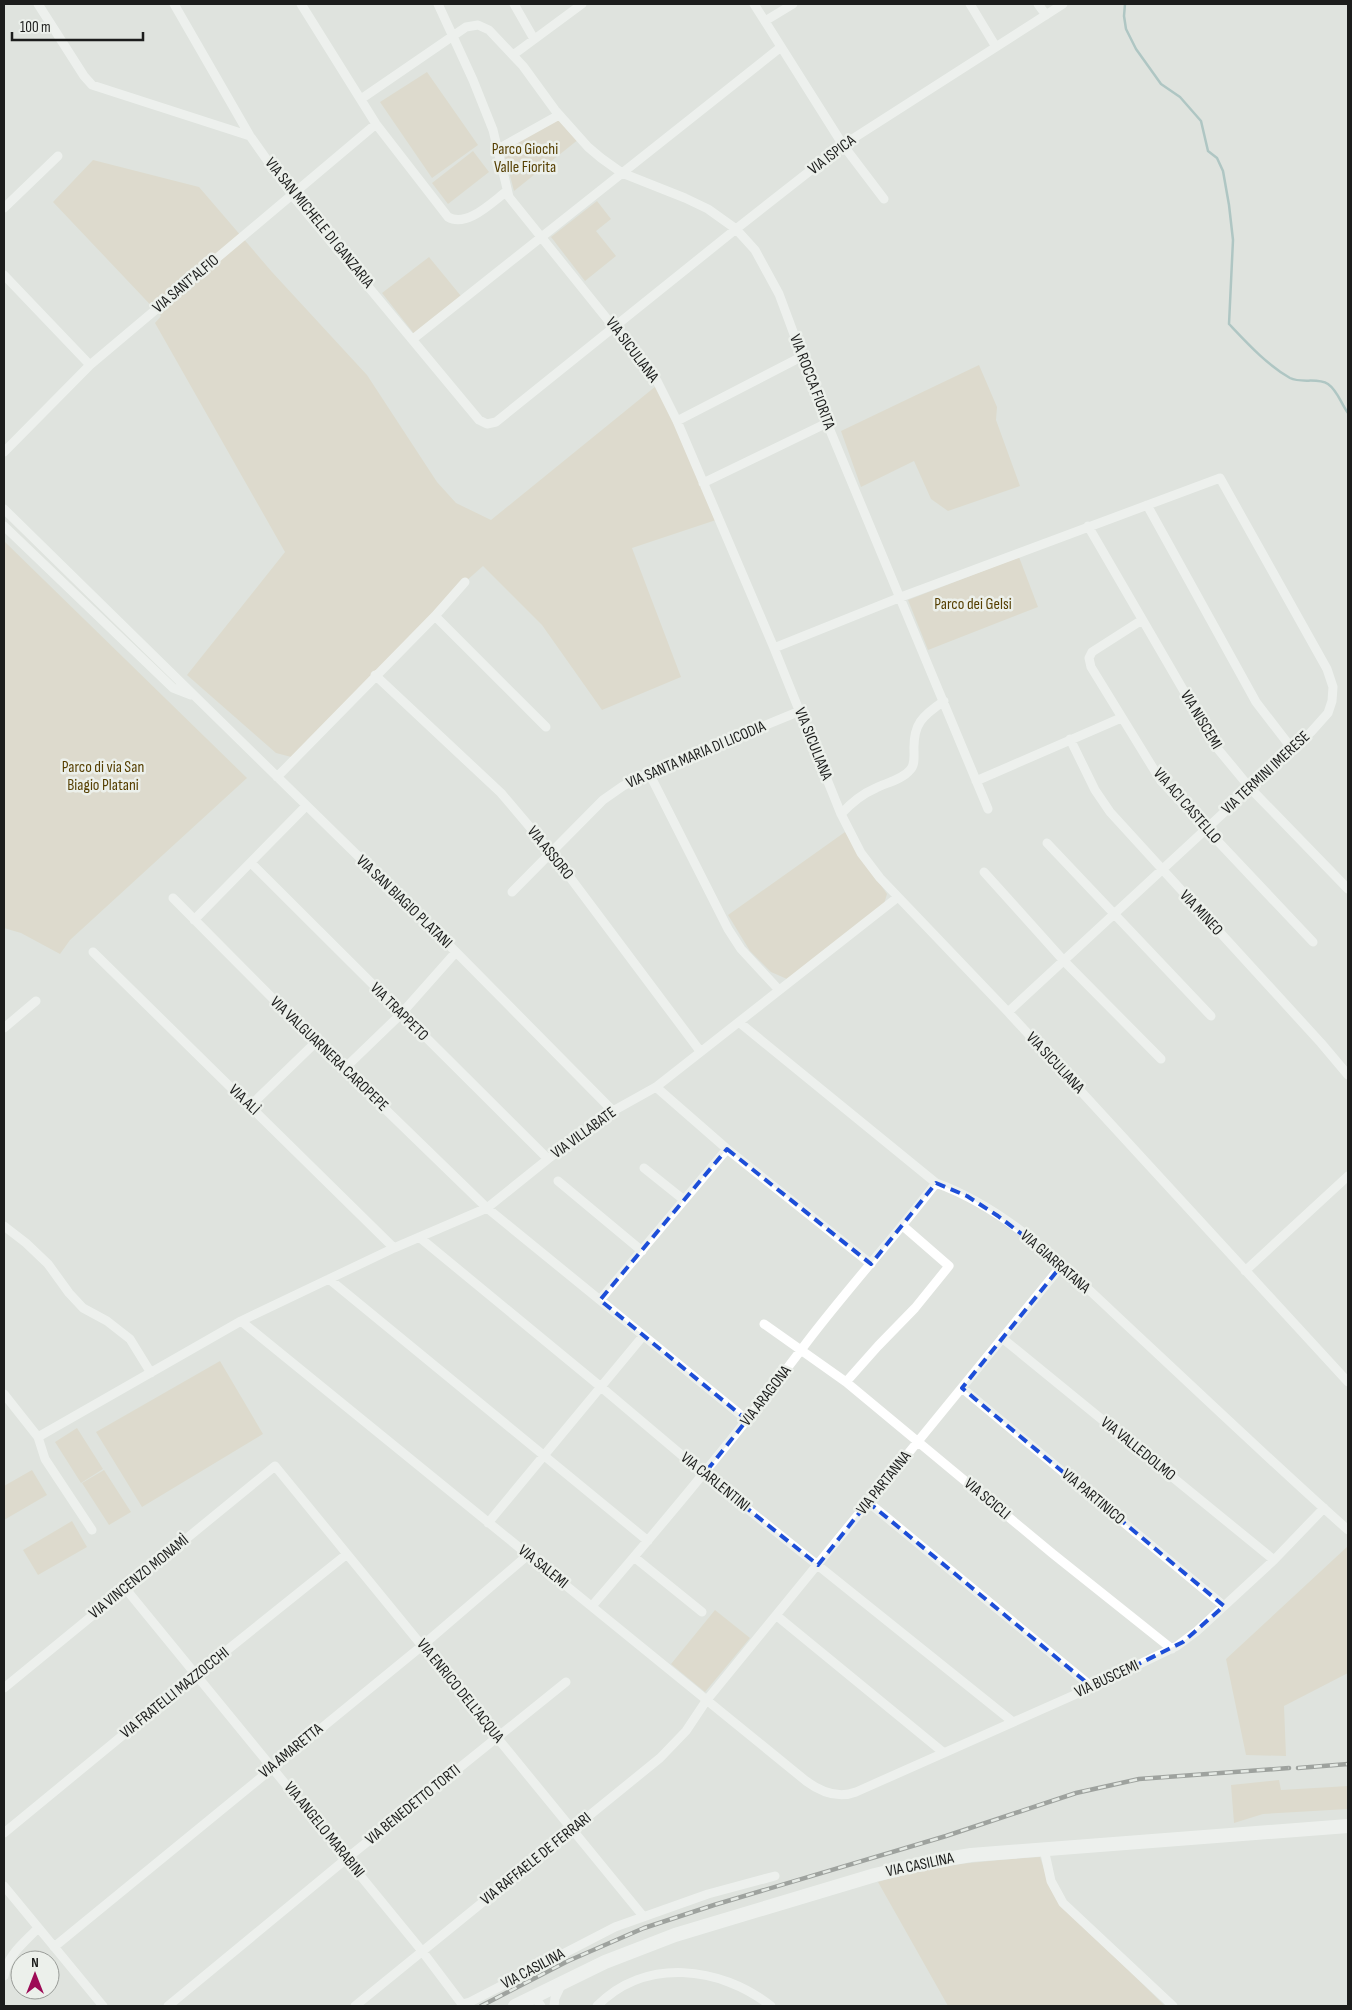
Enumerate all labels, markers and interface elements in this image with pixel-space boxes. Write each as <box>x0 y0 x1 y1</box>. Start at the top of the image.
scale bar <box>12 10 144 42</box>
text: 100 m <box>20 18 51 37</box>
street label: VIA ISPICA <box>805 131 860 179</box>
park label: Parco Giochi Valle Fiorita <box>492 140 558 177</box>
street label: VIA SAN MICHELE DI GANZARIA <box>261 154 377 292</box>
street label: VIA SANT'ALFIO <box>149 251 223 317</box>
street label: VIA SICULIANA <box>601 314 663 386</box>
street label: VIA ROCCA FIORITA <box>785 332 839 432</box>
park label: Parco dei Gelsi <box>934 595 1012 614</box>
street label: VIA NISCEMI <box>1176 687 1226 753</box>
street label: VIA SICULIANA <box>790 705 836 783</box>
street label: VIA SANTA MARIA DI LICODIA <box>623 717 769 793</box>
street label: VIA TERMINI IMERESE <box>1218 727 1314 819</box>
park label: Parco di via San Biagio Platani <box>62 758 144 795</box>
street label: VIA ACI CASTELLO <box>1149 764 1225 848</box>
street label: VIA ASSORO <box>523 822 577 884</box>
street label: VIA SAN BIAGIO PLATANI <box>352 851 456 953</box>
street label: VIA MINEO <box>1175 886 1227 940</box>
street label: VIA TRAPPETO <box>366 979 432 1045</box>
street label: VIA VALGUARNERA CAROPEPE <box>266 993 392 1115</box>
street label: VIA SICULIANA <box>1022 1029 1088 1098</box>
street label: VIA ALÌ <box>225 1081 263 1119</box>
street label: VIA VILLABATE <box>548 1103 620 1163</box>
street label: VIA GIARRATANA <box>1016 1226 1094 1298</box>
street label: VIA ARAGONA <box>736 1362 796 1430</box>
street label: VIA VALLEDOLMO <box>1097 1413 1179 1485</box>
street label: VIA PARTANNA <box>853 1447 915 1519</box>
street label: VIA CARLENTINI <box>677 1448 753 1516</box>
street label: VIA PARTINICO <box>1057 1465 1129 1529</box>
street label: VIA SCICLI <box>960 1474 1014 1524</box>
street label: VIA VINCENZO MONAMÌ <box>85 1531 193 1623</box>
street label: VIA SALEMI <box>514 1541 572 1593</box>
street label: VIA ENRICO DELL'ACQUA <box>412 1635 508 1747</box>
street label: VIA FRATELLI MAZZOCCHI <box>117 1643 233 1743</box>
street label: VIA BUSCEMI <box>1072 1656 1142 1702</box>
street label: VIA AMARETTA <box>255 1720 327 1782</box>
street label: VIA BENEDETTO TORTI <box>362 1761 464 1849</box>
street label: VIA ANGELO MARABINI <box>280 1778 368 1882</box>
street label: VIA RAFFAELE DE FERRARI <box>477 1809 595 1909</box>
street label: VIA CASILINA <box>884 1849 956 1881</box>
street label: VIA CASILINA <box>498 1944 568 1994</box>
north arrow <box>10 1950 60 2000</box>
text: N <box>31 1954 39 1971</box>

